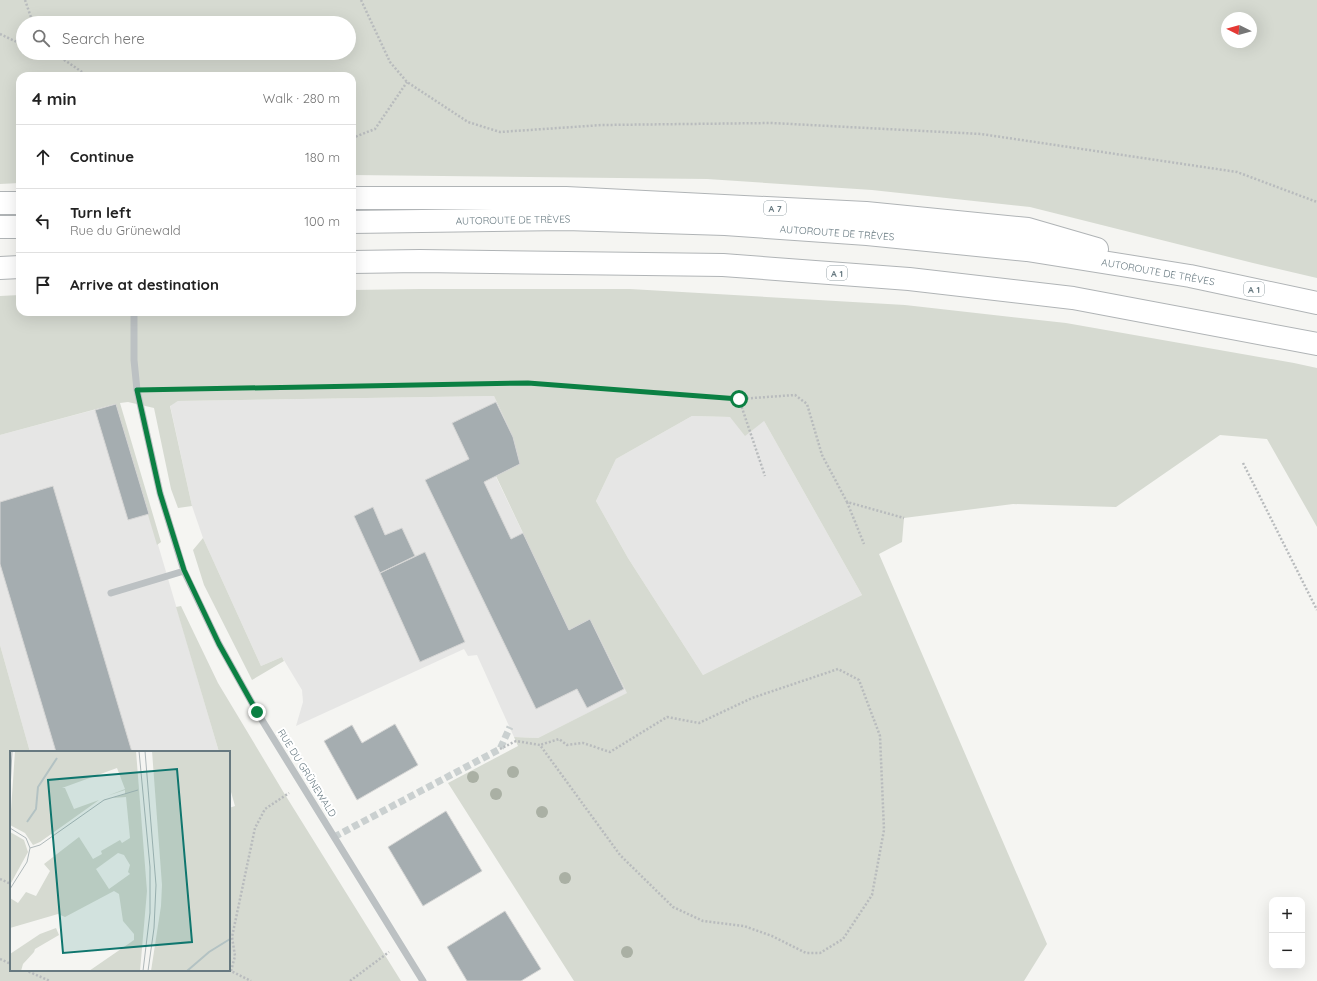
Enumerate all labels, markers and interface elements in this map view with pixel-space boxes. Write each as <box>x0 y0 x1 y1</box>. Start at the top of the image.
north arrow <box>1221 12 1257 48</box>
search box <box>16 16 356 60</box>
icon: search <box>30 27 52 49</box>
text: Search here <box>62 29 145 48</box>
text: 4 min <box>32 88 77 109</box>
text: Walk · 280 m <box>263 90 340 106</box>
icon: ahead <box>32 146 54 168</box>
text: Continue <box>70 147 134 166</box>
text: 180 m <box>305 149 340 165</box>
road number: A 7 <box>764 201 786 215</box>
text: Turn left <box>70 203 132 222</box>
icon: left <box>32 210 54 232</box>
street label: AUTOROUTE DE TRÈVES <box>455 212 571 228</box>
text: 100 m <box>304 213 340 229</box>
text: Rue du Grünewald <box>70 222 181 238</box>
street label: AUTOROUTE DE TRÈVES <box>779 223 895 244</box>
street label: AUTOROUTE DE TRÈVES <box>1100 256 1216 288</box>
road number: A 1 <box>827 266 847 280</box>
icon: arrive <box>32 274 54 296</box>
text: Arrive at destination <box>70 275 219 294</box>
road number: A 1 <box>1244 282 1264 296</box>
route start <box>730 390 748 408</box>
route end <box>248 703 266 721</box>
street label: RUE DU GRÜNEWALD <box>275 727 339 819</box>
inset map <box>10 751 230 971</box>
map controls <box>1269 897 1305 969</box>
button: + <box>1269 897 1305 933</box>
button: − <box>1269 933 1305 969</box>

